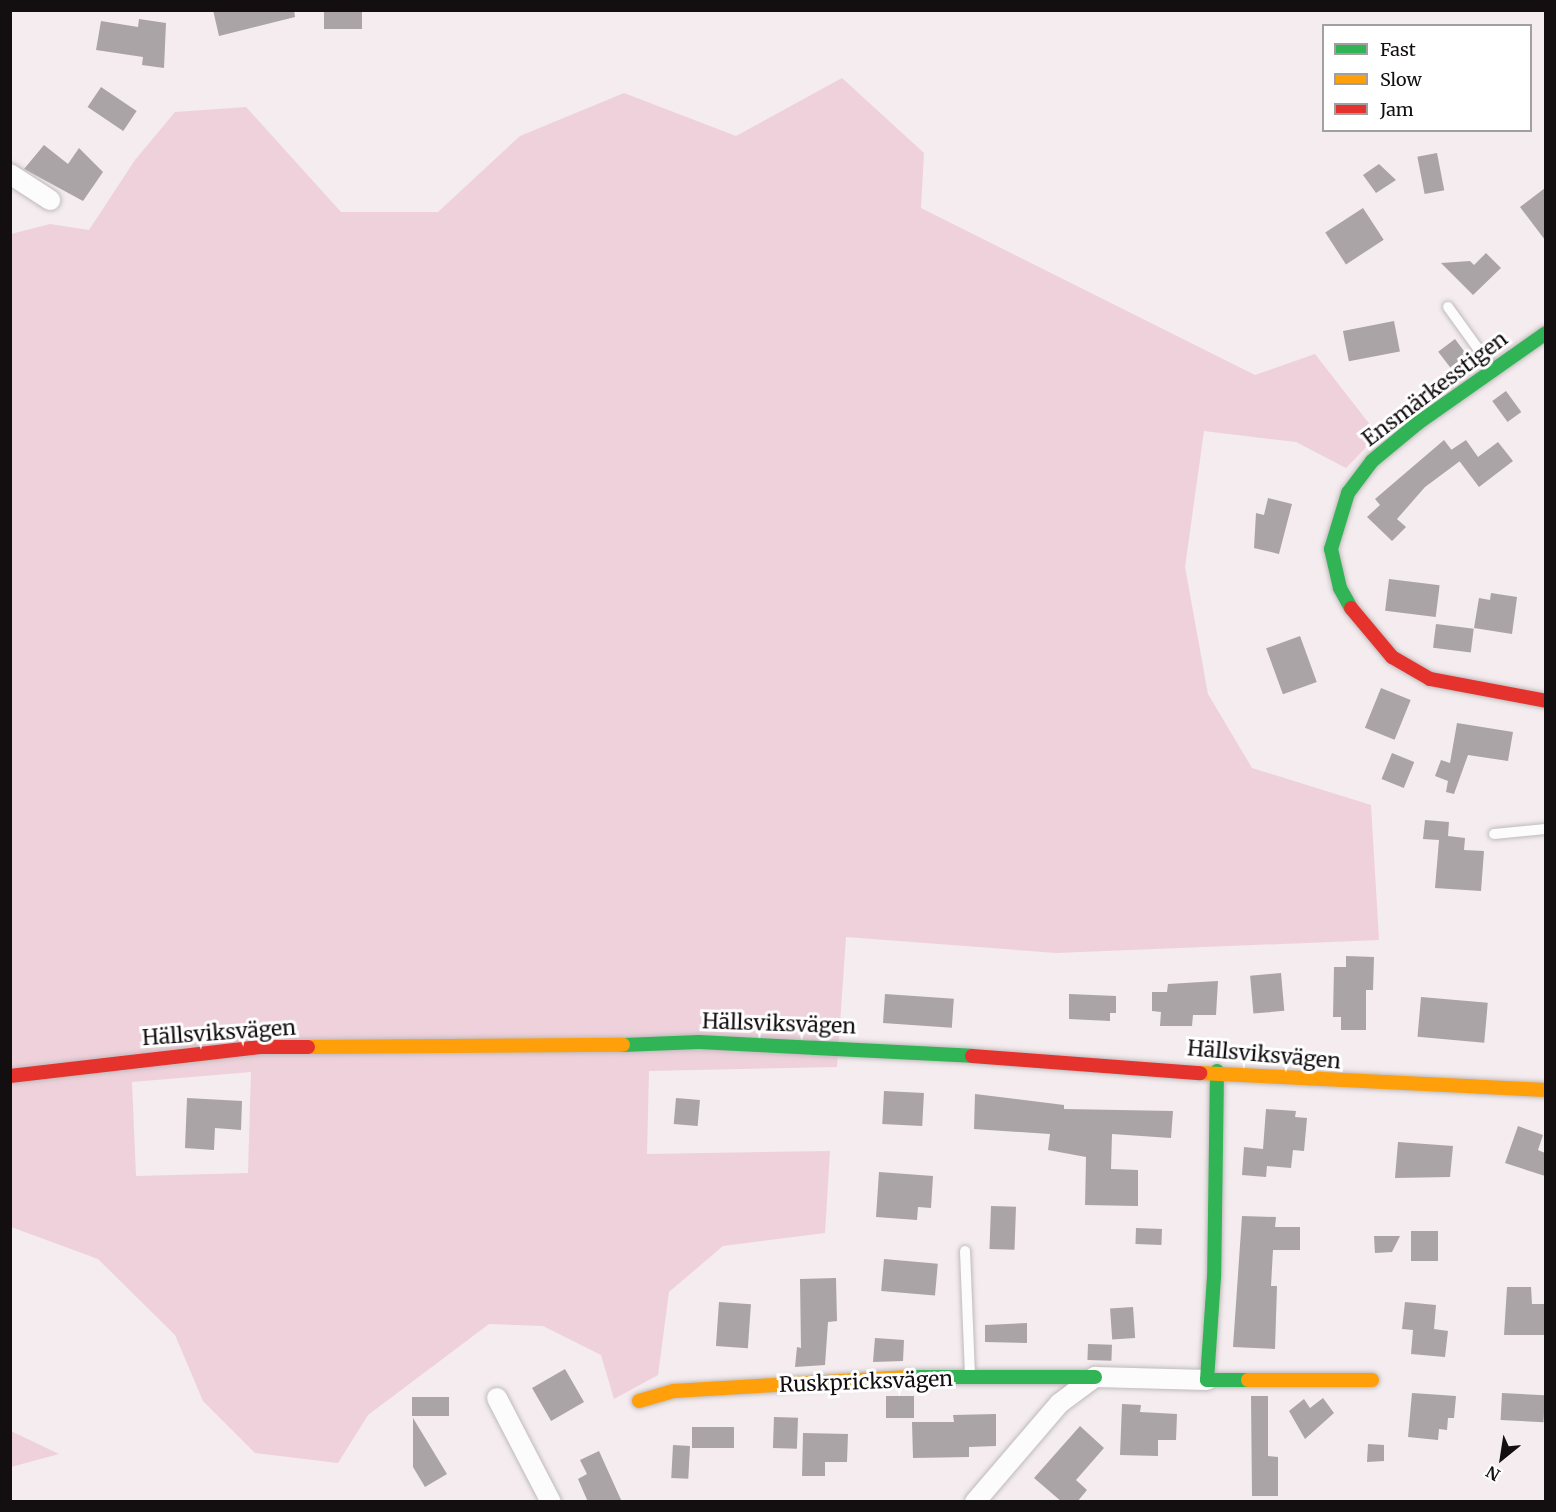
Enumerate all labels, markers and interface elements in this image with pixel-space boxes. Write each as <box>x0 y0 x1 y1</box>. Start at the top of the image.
legend <box>1322 24 1532 132</box>
text: Fast <box>1380 38 1416 61</box>
text: Slow <box>1380 68 1422 91</box>
text: Jam <box>1380 98 1414 121</box>
street label: Ensmärkesstigen <box>1357 326 1513 452</box>
street label: Hällsviksvägen <box>702 1009 856 1039</box>
street label: Hällsviksvägen <box>141 1015 297 1051</box>
street label: Hällsviksvägen <box>1186 1036 1342 1074</box>
street label: Ruskpricksvägen <box>779 1366 953 1398</box>
north arrow <box>1472 1428 1532 1488</box>
text: N <box>1483 1462 1503 1485</box>

